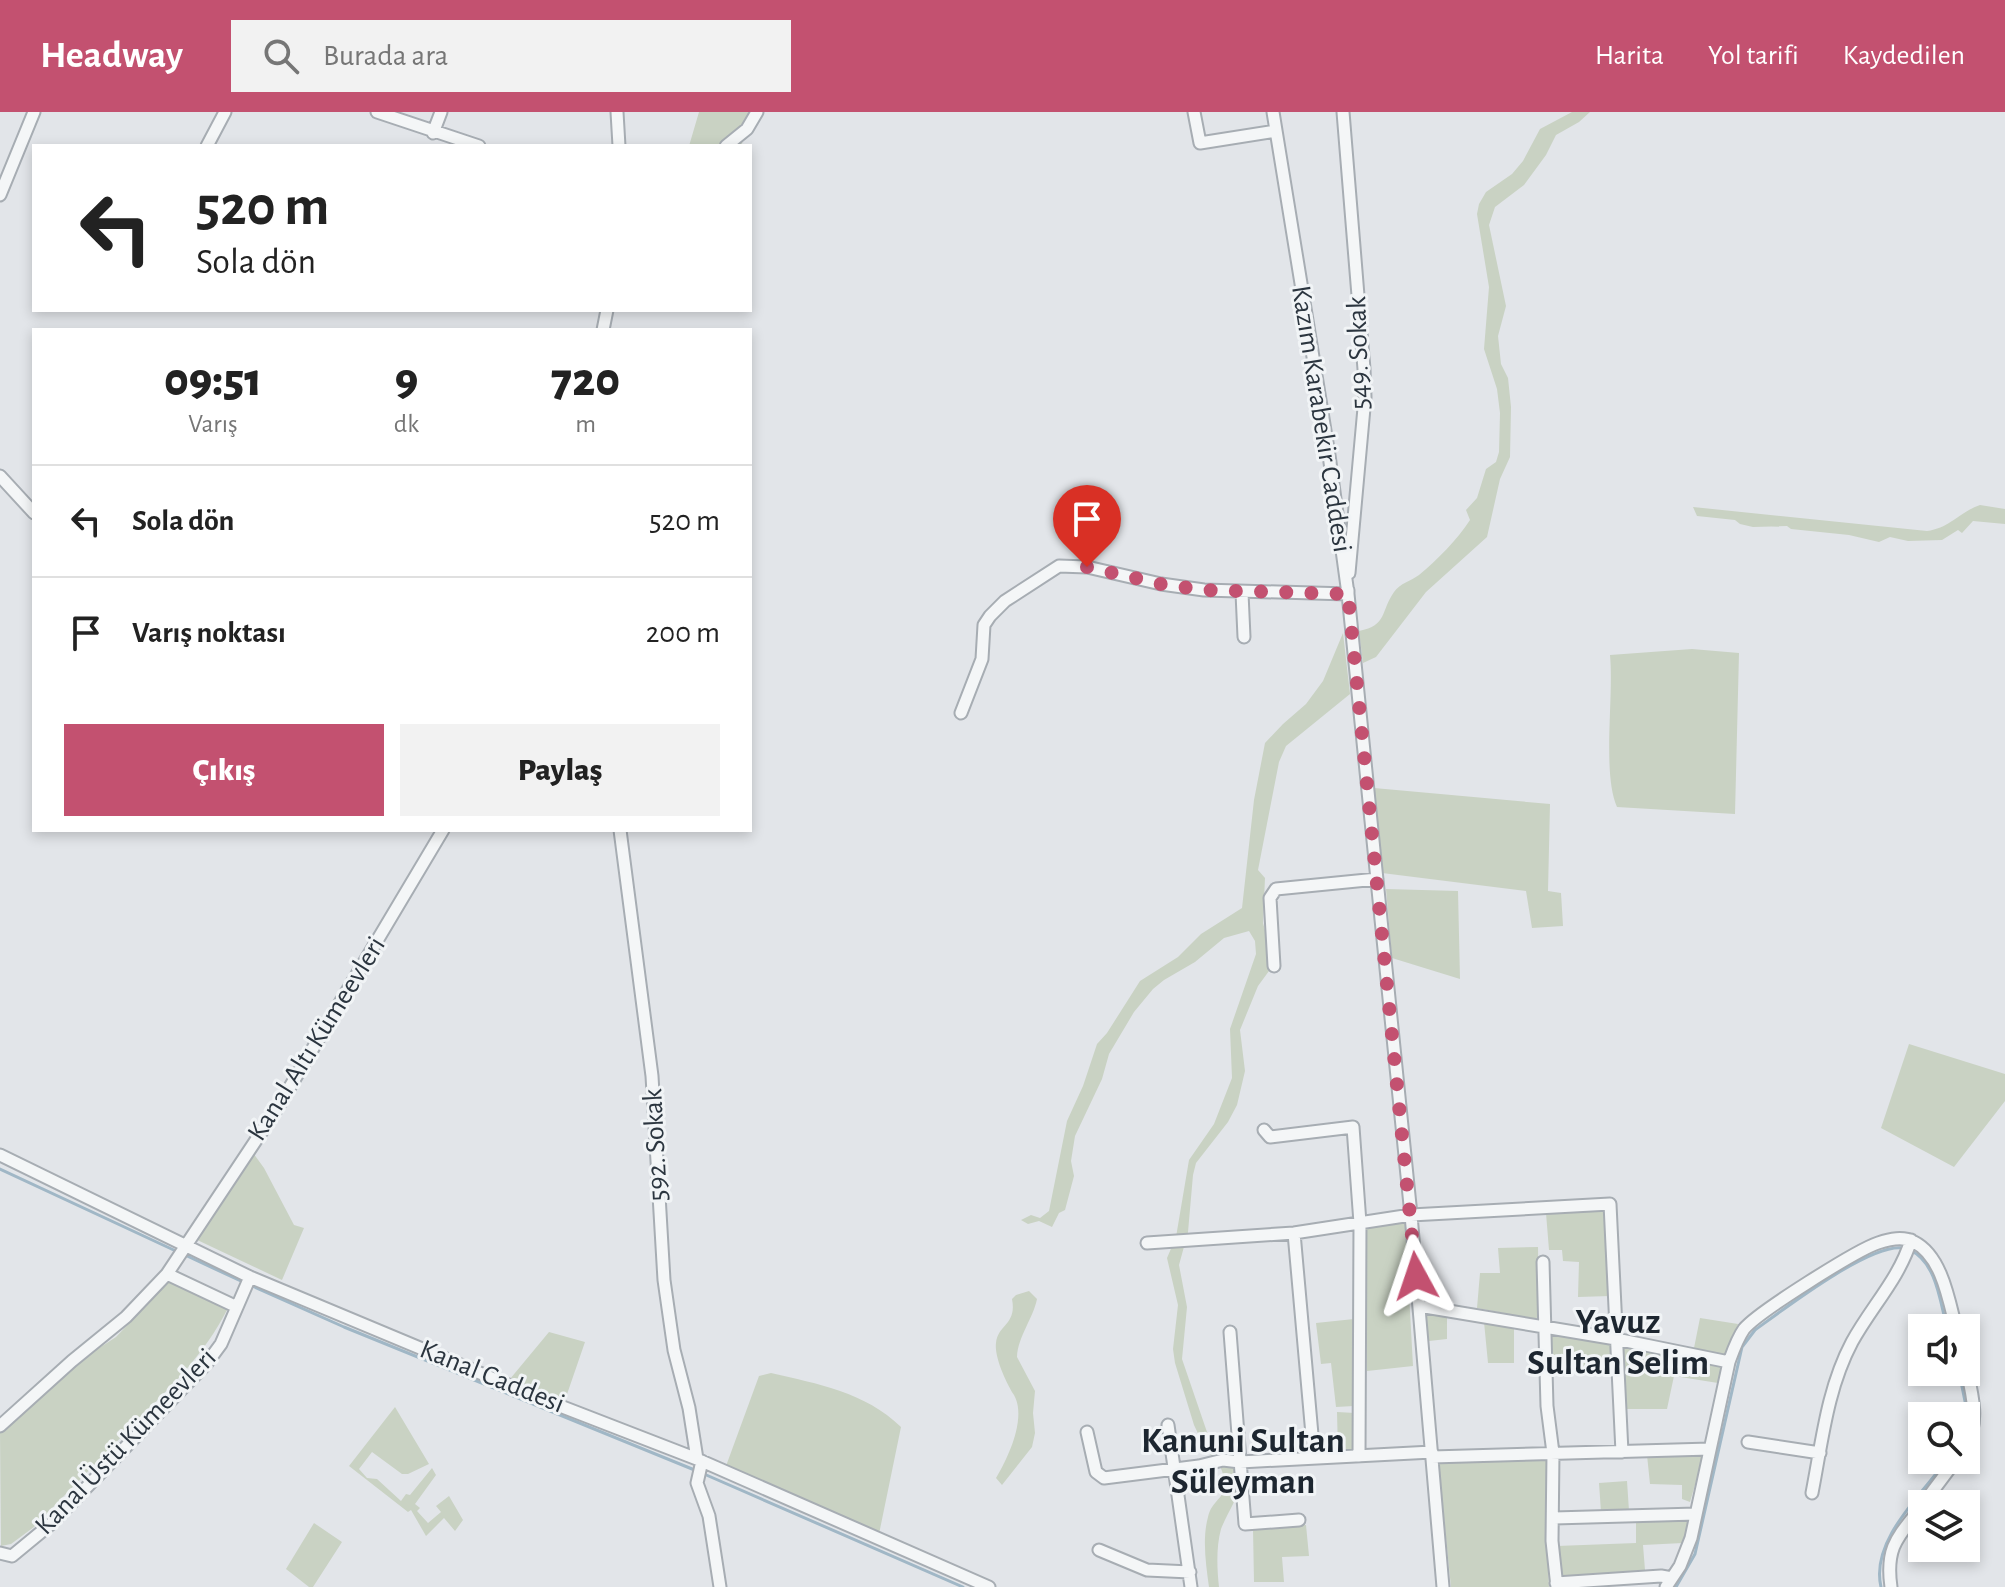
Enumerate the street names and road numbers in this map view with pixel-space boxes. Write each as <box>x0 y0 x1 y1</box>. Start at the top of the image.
street label: Kazım Karabekir Caddesi <box>1286 284 1356 554</box>
street label: 549. Sokak <box>1343 295 1375 410</box>
street label: Kanal Altı Kümeevleri <box>243 932 391 1146</box>
street label: 592. Sokak <box>639 1088 673 1202</box>
street label: Kanal Caddesi <box>416 1335 568 1419</box>
street label: Kanal Üstü Kümeevleri <box>29 1342 222 1541</box>

